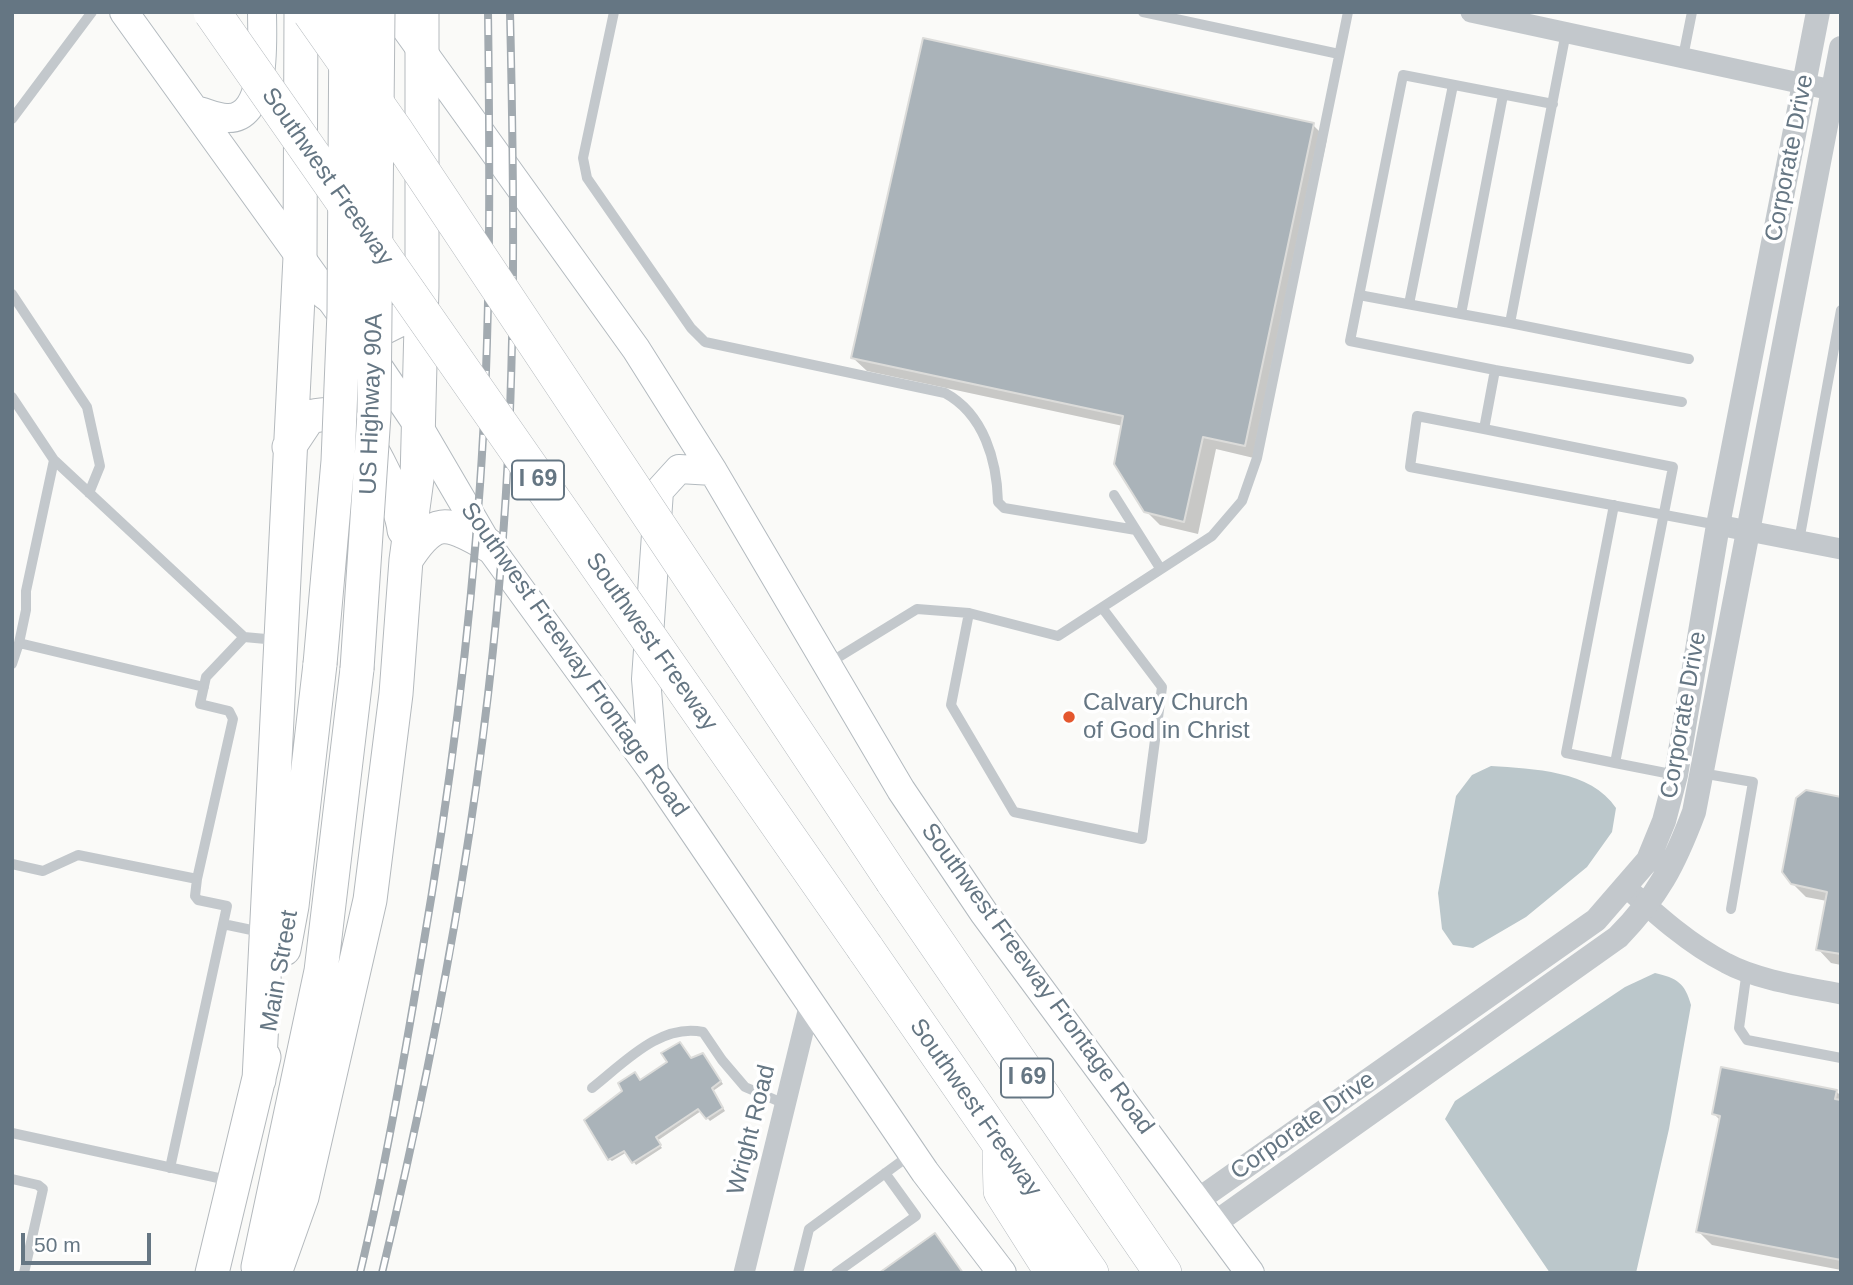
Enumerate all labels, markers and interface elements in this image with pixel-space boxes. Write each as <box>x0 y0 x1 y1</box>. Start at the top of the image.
street label: Corporate Drive <box>1760 72 1820 244</box>
street label: Southwest Freeway <box>255 82 399 272</box>
street label: US Highway 90A <box>354 313 390 495</box>
road number: I 69 <box>512 460 564 500</box>
street label: Southwest Freeway Frontage Road <box>454 497 694 823</box>
street label: Southwest Freeway <box>579 547 723 737</box>
street label: Corporate Drive <box>1655 629 1713 801</box>
place label: Calvary Church of God in Christ <box>1083 689 1250 745</box>
marker: Calvary Church of God in Christ <box>1061 709 1077 725</box>
street label: Southwest Freeway Frontage Road <box>914 818 1160 1140</box>
street label: Main Street <box>255 908 305 1034</box>
street label: Southwest Freeway <box>903 1013 1047 1203</box>
road number: I 69 <box>1001 1058 1053 1098</box>
street label: Wright Road <box>722 1062 782 1198</box>
street label: Corporate Drive <box>1225 1066 1381 1186</box>
scale bar <box>24 1218 154 1262</box>
text: 50 m <box>34 1233 81 1256</box>

